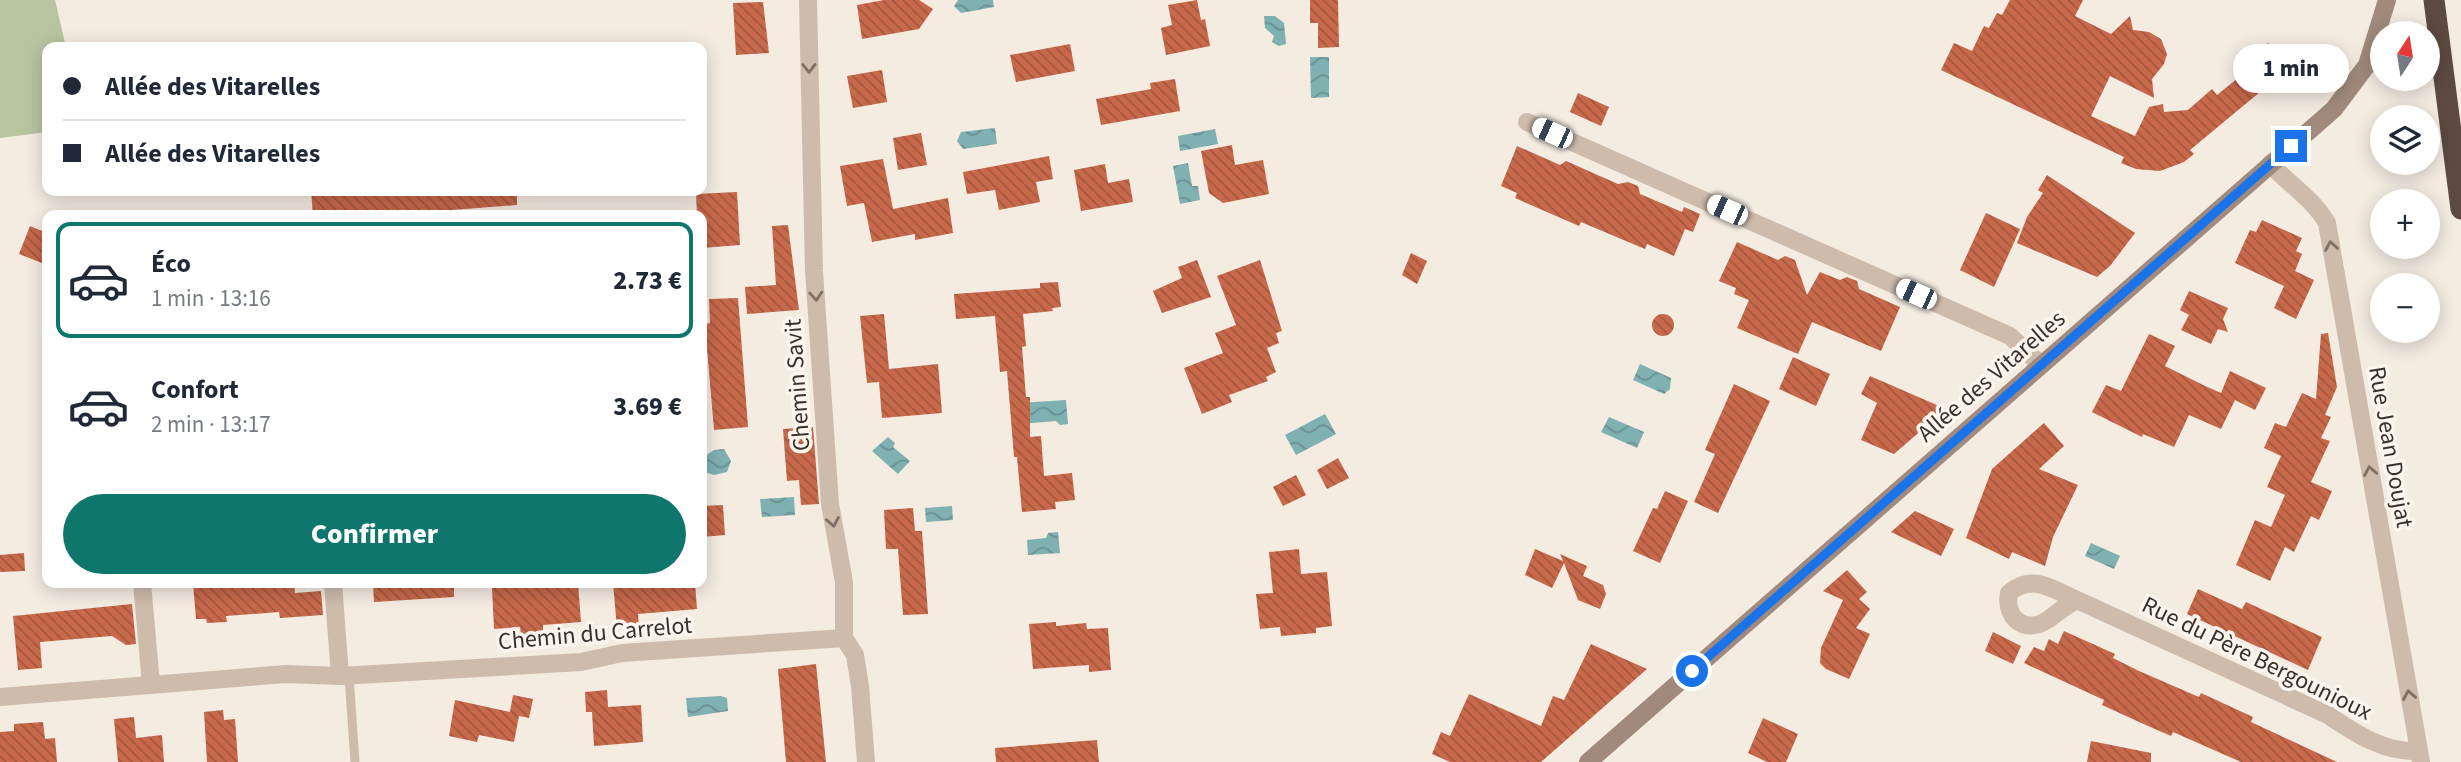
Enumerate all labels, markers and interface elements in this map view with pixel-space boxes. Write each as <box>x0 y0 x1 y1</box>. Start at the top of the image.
north arrow <box>2370 21 2440 91</box>
map controls <box>2370 21 2440 343</box>
callout: 1 min <box>2233 44 2349 94</box>
text: 1 min <box>2263 52 2319 85</box>
one-way arrow <box>802 63 817 74</box>
text: Allée des Vitarelles <box>105 68 320 105</box>
button: layers <box>2370 105 2440 175</box>
car <box>1529 115 1576 151</box>
route end <box>2275 130 2307 162</box>
text: Allée des Vitarelles <box>105 135 320 172</box>
button: + <box>2370 189 2440 259</box>
car <box>1704 192 1751 228</box>
one-way arrow <box>2324 241 2339 252</box>
text: Éco <box>151 245 191 282</box>
icon: car <box>67 249 130 312</box>
text: 2.73 € <box>613 262 682 299</box>
button: − <box>2370 273 2440 343</box>
car <box>1893 276 1940 312</box>
text: 1 min · 13:16 <box>151 282 271 315</box>
one-way arrow <box>808 290 823 301</box>
street label: Allée des Vitarelles <box>1910 302 2073 451</box>
street label: Chemin Savit <box>775 318 820 452</box>
street label: Rue Jean Doujat <box>2359 364 2422 530</box>
text: Confort <box>151 371 239 408</box>
icon: car <box>67 375 130 438</box>
text: 3.69 € <box>613 388 682 425</box>
text: 2 min · 13:17 <box>151 408 271 441</box>
one-way arrow <box>2363 465 2378 477</box>
button: Confirmer <box>63 494 686 574</box>
one-way arrow <box>825 516 840 528</box>
street label: Rue du Père Bergounioux <box>2136 587 2378 730</box>
street label: Chemin du Carrelot <box>497 608 693 659</box>
route start <box>1676 655 1708 687</box>
one-way arrow <box>2402 689 2417 701</box>

